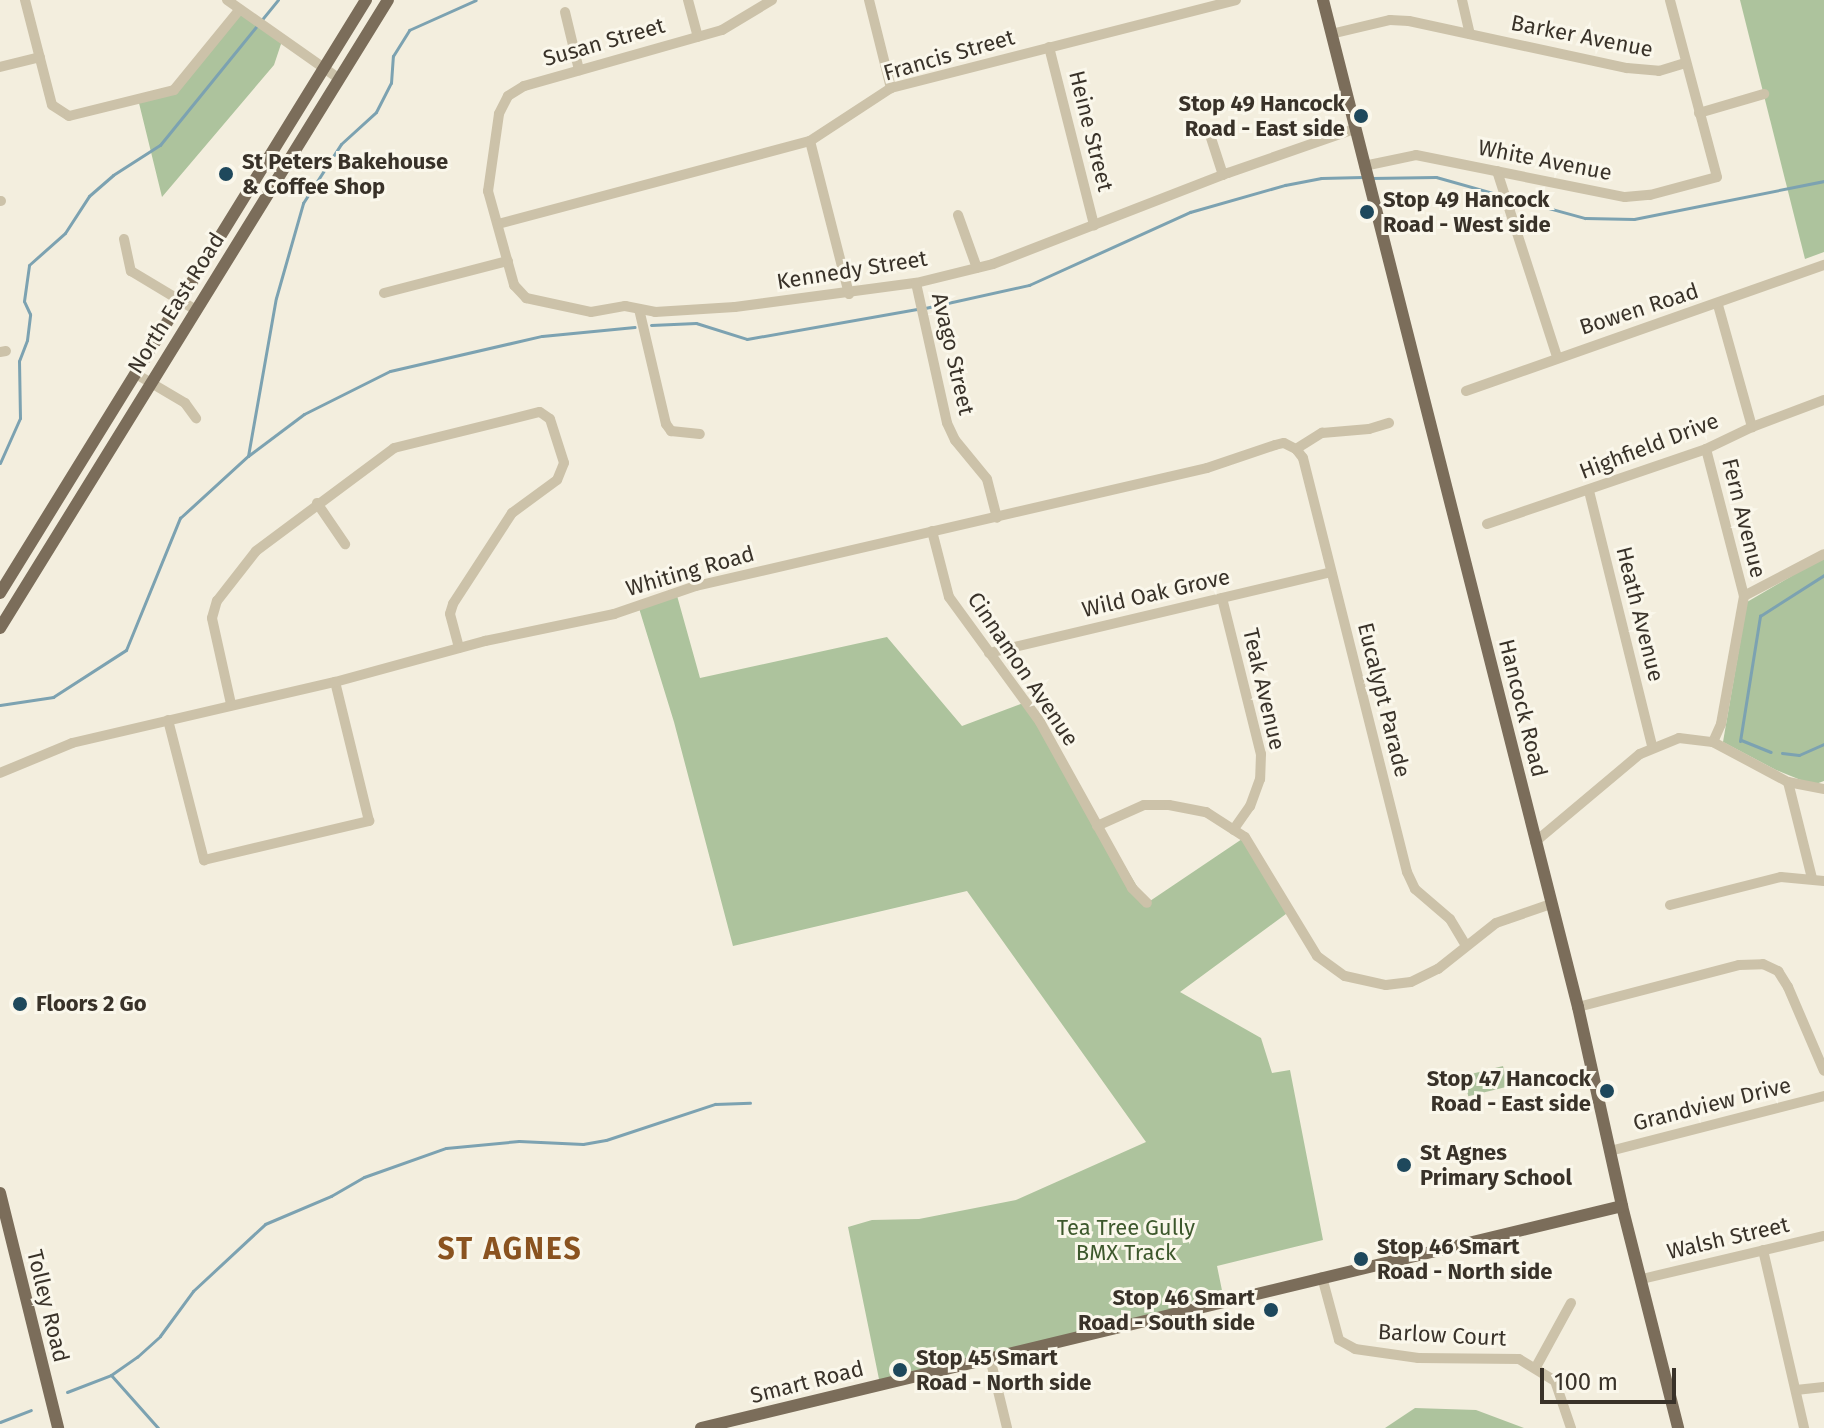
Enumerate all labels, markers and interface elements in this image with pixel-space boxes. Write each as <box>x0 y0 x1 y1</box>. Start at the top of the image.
street label: Barker Avenue <box>1509 9 1655 63</box>
street label: Susan Street <box>540 12 668 72</box>
street label: Francis Street <box>880 24 1018 86</box>
street label: Heine Street <box>1063 68 1119 194</box>
place label: Stop 49 Hancock Road - East side <box>1179 90 1345 142</box>
marker: Stop 49 Hancock Road - East side <box>1352 107 1370 125</box>
street label: White Avenue <box>1476 134 1614 186</box>
place label: St Peters Bakehouse & Coffee Shop <box>242 148 448 200</box>
marker: St Peters Bakehouse & Coffee Shop <box>217 165 235 183</box>
place label: Stop 49 Hancock Road - West side <box>1383 186 1551 238</box>
marker: Stop 49 Hancock Road - West side <box>1358 203 1376 221</box>
street label: North East Road <box>122 228 230 378</box>
street label: Kennedy Street <box>775 245 929 295</box>
street label: Bowen Road <box>1576 277 1702 341</box>
street label: Avago Street <box>926 290 980 418</box>
street label: Highfield Drive <box>1576 407 1722 485</box>
street label: Fern Avenue <box>1716 455 1772 581</box>
street label: Whiting Road <box>623 540 757 602</box>
street label: Heath Avenue <box>1610 544 1670 684</box>
street label: Wild Oak Grove <box>1079 563 1233 623</box>
street label: Cinnamon Avenue <box>962 587 1084 751</box>
street label: Eucalypt Parade <box>1352 620 1416 780</box>
street label: Teak Avenue <box>1237 626 1291 752</box>
street label: Hancock Road <box>1493 636 1553 780</box>
place label: Floors 2 Go <box>36 991 147 1017</box>
marker: Floors 2 Go <box>11 995 29 1013</box>
place label: Stop 47 Hancock Road - East side <box>1427 1065 1591 1116</box>
street label: Grandview Drive <box>1630 1072 1794 1136</box>
marker: Stop 47 Hancock Road - East side <box>1598 1082 1616 1100</box>
place label: St Agnes Primary School <box>1420 1139 1572 1190</box>
marker: St Agnes Primary School <box>1395 1156 1413 1174</box>
street label: Walsh Street <box>1664 1211 1792 1265</box>
park label: Tea Tree Gully BMX Track <box>1057 1214 1195 1266</box>
district label: ST AGNES <box>437 1231 583 1267</box>
place label: Stop 46 Smart Road - North side <box>1377 1233 1552 1284</box>
street label: Tolley Road <box>21 1247 75 1365</box>
marker: Stop 46 Smart Road - North side <box>1352 1250 1370 1268</box>
place label: Stop 46 Smart Road - South side <box>1078 1284 1255 1336</box>
marker: Stop 46 Smart Road - South side <box>1262 1301 1280 1319</box>
street label: Barlow Court <box>1377 1318 1507 1352</box>
place label: Stop 45 Smart Road - North side <box>916 1344 1091 1396</box>
scale bar <box>1544 1352 1680 1402</box>
street label: Smart Road <box>748 1355 866 1409</box>
marker: Stop 45 Smart Road - North side <box>891 1361 909 1379</box>
text: 100 m <box>1554 1368 1618 1396</box>

